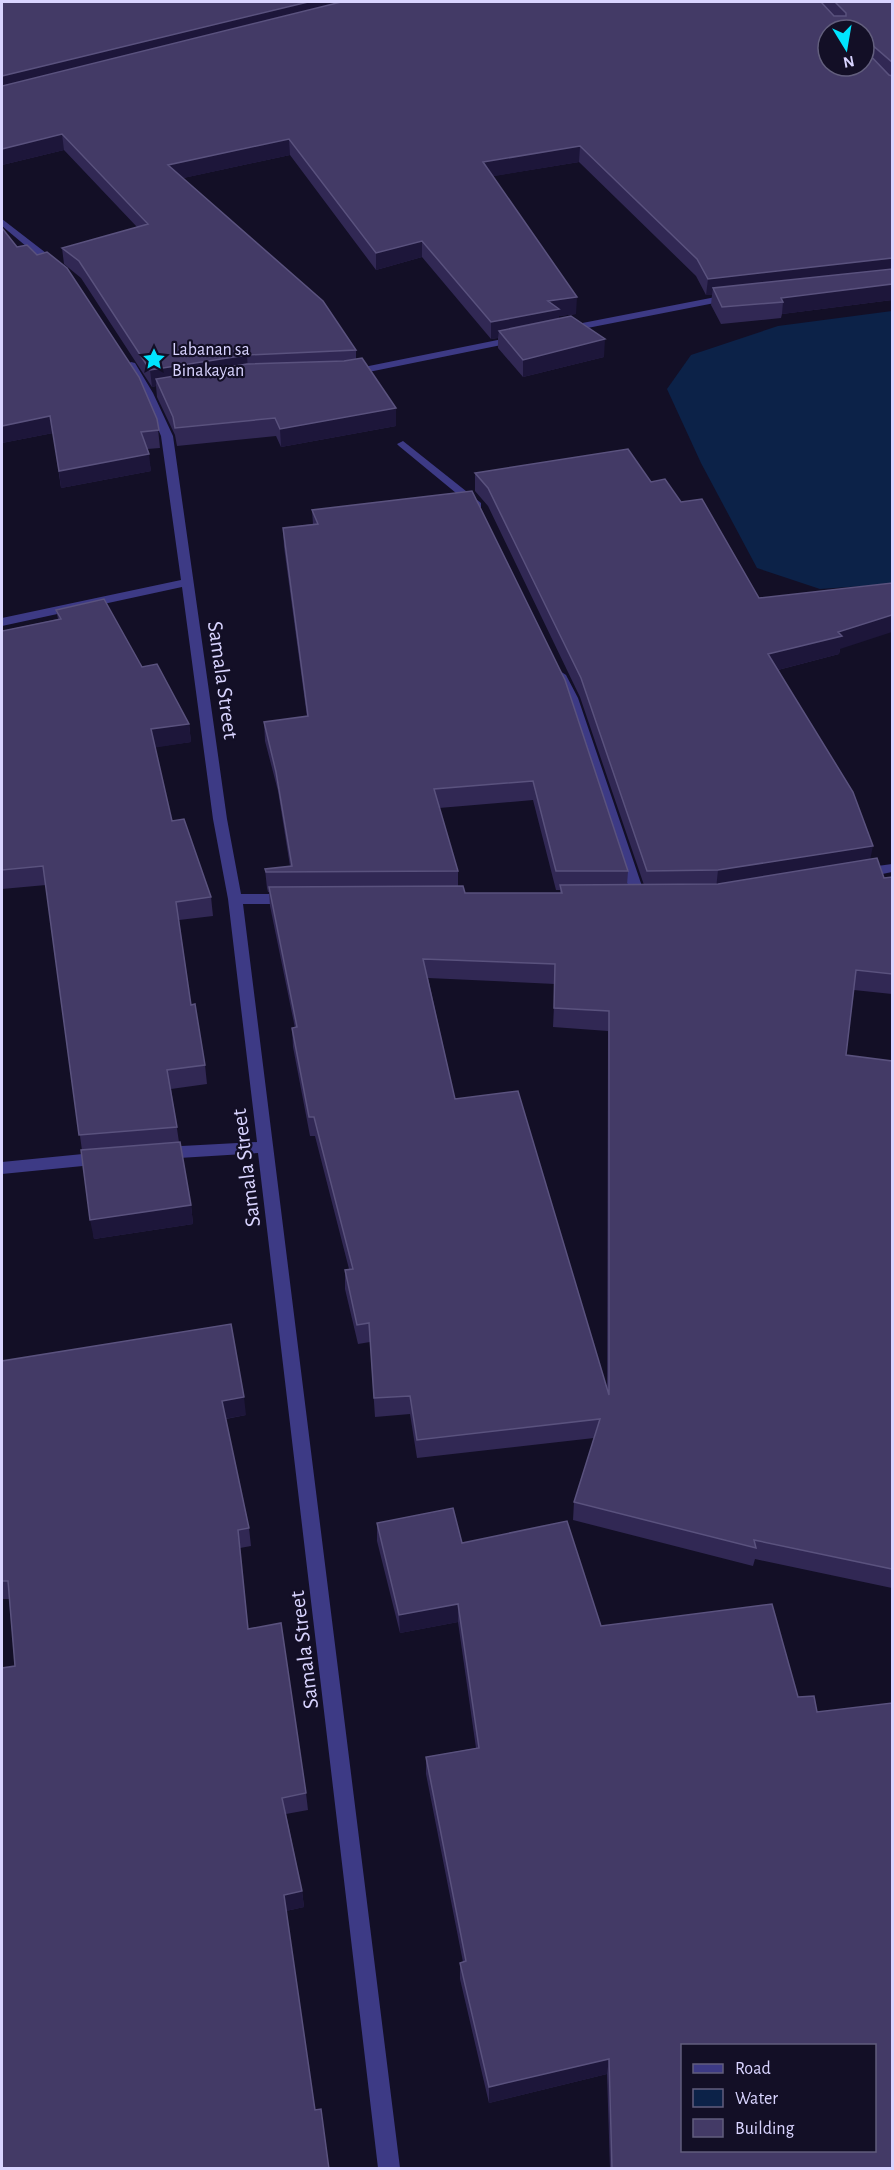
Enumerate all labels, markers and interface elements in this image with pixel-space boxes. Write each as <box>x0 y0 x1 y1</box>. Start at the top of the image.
north arrow <box>816 18 876 78</box>
text: N <box>842 53 856 71</box>
place label: Labanan sa Binakayan <box>172 341 250 380</box>
place icon: Labanan sa Binakayan <box>141 346 167 372</box>
street label: Samala Street <box>204 620 242 740</box>
street label: Samala Street <box>228 1108 264 1228</box>
street label: Samala Street <box>286 1590 322 1710</box>
legend <box>681 2044 876 2152</box>
text: Road <box>735 2060 771 2078</box>
text: Water <box>735 2090 778 2108</box>
text: Building <box>735 2120 795 2138</box>

